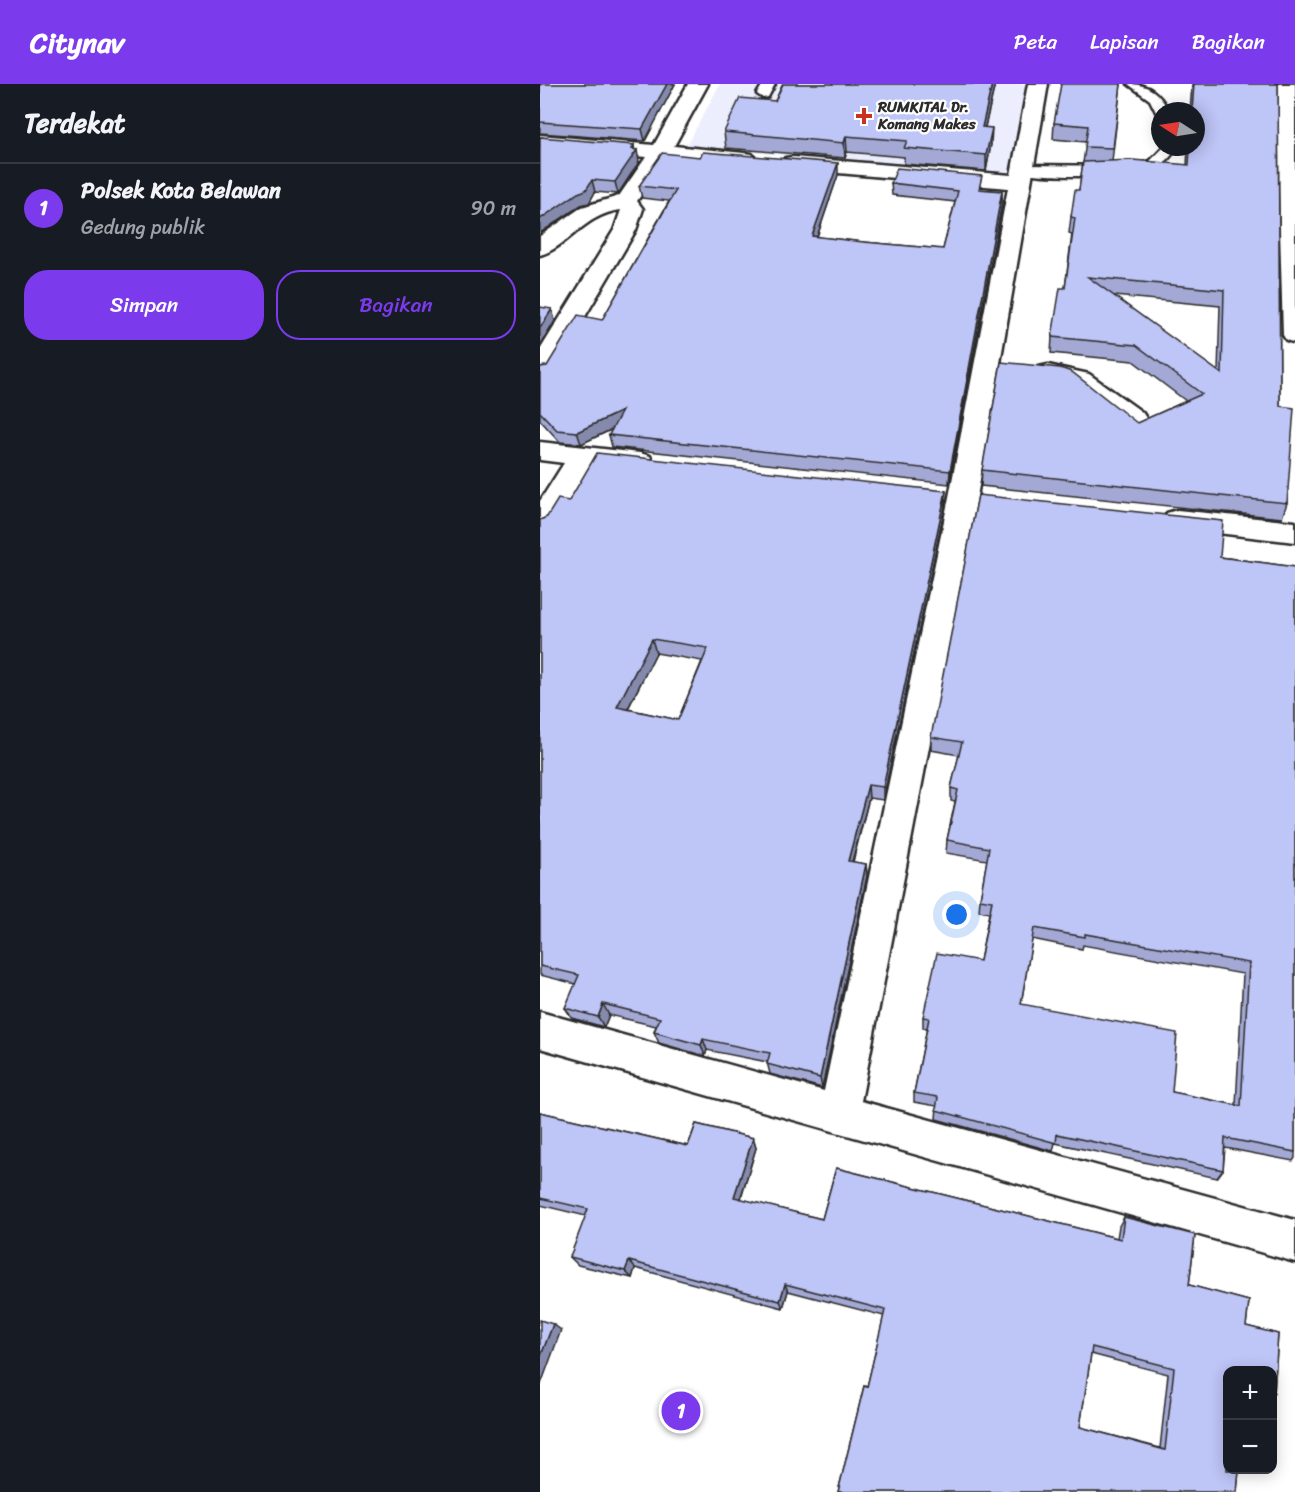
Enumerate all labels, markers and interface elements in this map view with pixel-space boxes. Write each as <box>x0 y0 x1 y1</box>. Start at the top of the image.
text: Citynav <box>30 18 124 67</box>
text: Peta <box>1014 23 1057 61</box>
text: Lapisan <box>1090 23 1159 61</box>
text: Bagikan <box>1192 23 1265 61</box>
place label: RUMKITAL Dr. Komang Makes <box>877 94 977 137</box>
text: Terdekat <box>24 100 125 146</box>
north arrow <box>1151 102 1205 156</box>
marker: RUMKITAL Dr. Komang Makes <box>855 107 873 125</box>
text: Polsek Kota Belawan <box>81 171 281 210</box>
text: 1 <box>39 191 48 226</box>
text: 90 m <box>471 191 516 226</box>
text: Gedung publik <box>81 210 205 245</box>
button: Simpan <box>24 270 264 340</box>
button: Bagikan <box>276 270 516 340</box>
your location <box>942 900 971 929</box>
map controls <box>1223 1366 1277 1474</box>
button: + <box>1223 1366 1277 1420</box>
pin: 1 <box>662 1388 700 1434</box>
button: − <box>1223 1420 1277 1474</box>

